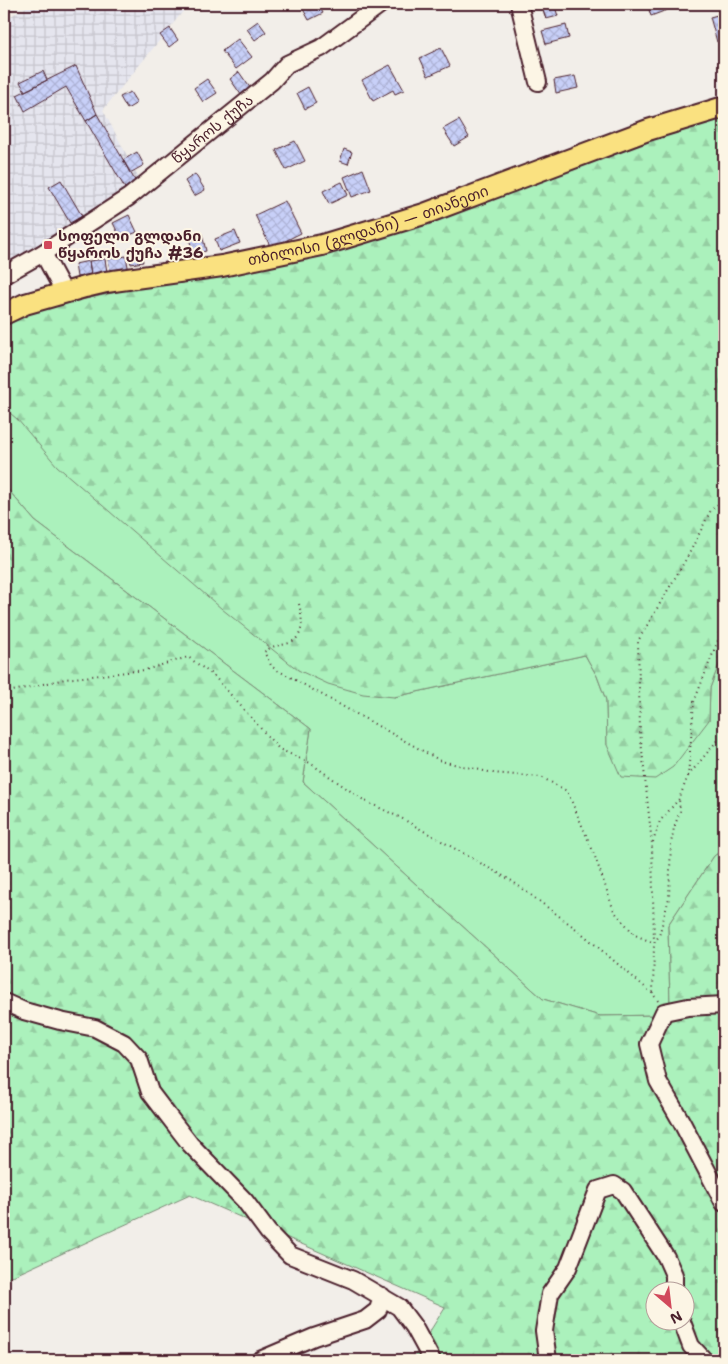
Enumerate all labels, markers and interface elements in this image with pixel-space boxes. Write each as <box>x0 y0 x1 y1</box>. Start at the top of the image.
street label: წყაროს ქუჩა <box>168 90 258 168</box>
street label: თბილისი (გლდანი) — თიანეთი <box>246 181 491 270</box>
place label: სოფელი გლდანი წყაროს ქუჩა #36 <box>58 226 204 263</box>
marker: სოფელი გლდანი წყაროს ქუჩა #36 <box>42 239 54 251</box>
north arrow <box>646 1282 696 1332</box>
text: N <box>667 1307 685 1328</box>

